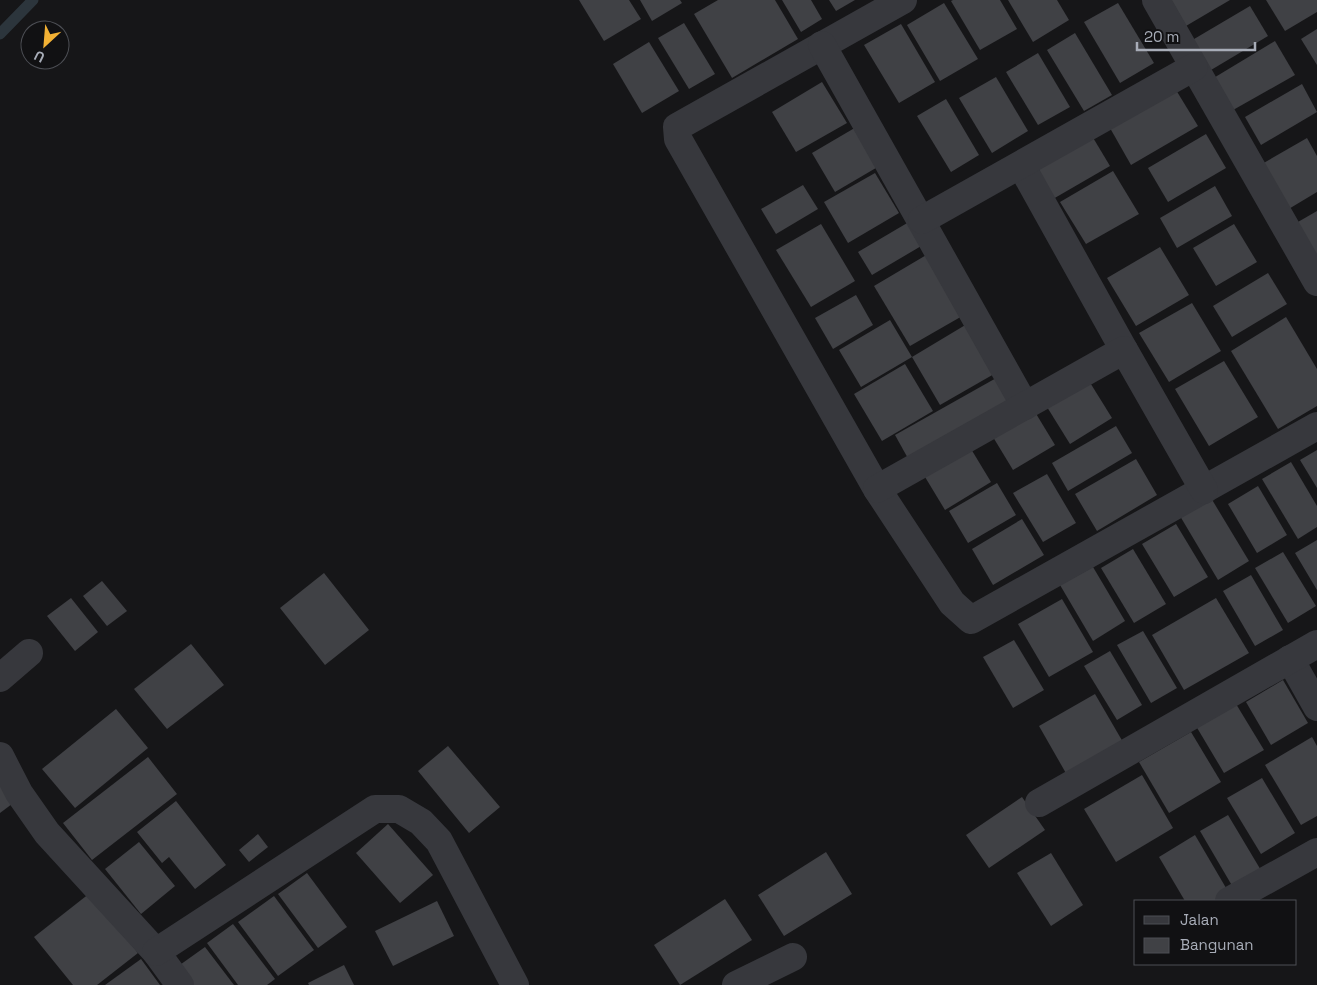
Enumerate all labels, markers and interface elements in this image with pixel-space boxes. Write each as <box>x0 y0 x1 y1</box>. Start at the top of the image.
north arrow <box>20 20 70 70</box>
scale bar <box>1137 20 1254 52</box>
text: 20 m <box>1144 27 1179 46</box>
text: U <box>31 47 47 67</box>
legend <box>1134 900 1297 965</box>
text: Jalan <box>1180 910 1219 929</box>
text: Bangunan <box>1180 935 1254 954</box>

